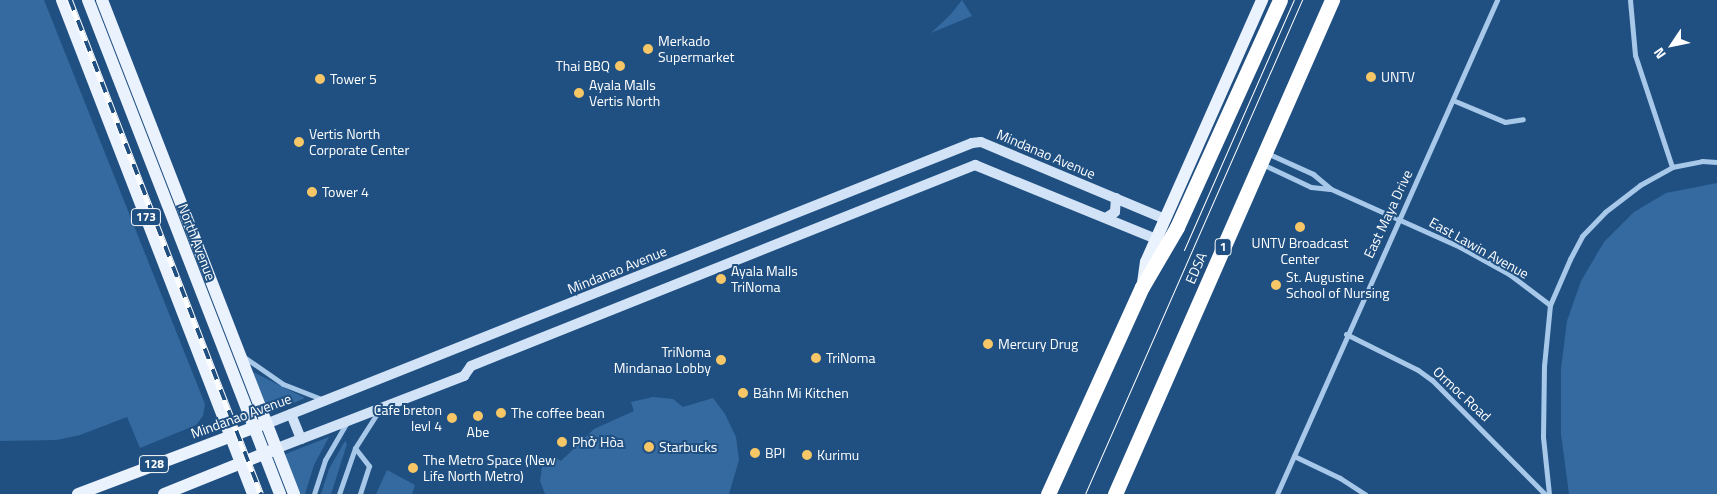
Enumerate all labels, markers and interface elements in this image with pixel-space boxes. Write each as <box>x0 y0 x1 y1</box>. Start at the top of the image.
north arrow <box>1647 20 1697 70</box>
place label: Merkado Supermarket <box>658 33 734 65</box>
marker: Merkado Supermarket <box>642 43 654 55</box>
text: N <box>1648 44 1671 64</box>
place label: Thai BBQ <box>555 58 610 74</box>
marker: Thai BBQ <box>614 60 626 72</box>
place label: UNTV <box>1381 69 1415 85</box>
place label: Tower 5 <box>330 71 377 87</box>
marker: UNTV <box>1365 71 1377 83</box>
marker: Tower 5 <box>314 73 326 85</box>
place label: Ayala Malls Vertis North <box>589 77 660 110</box>
marker: Ayala Malls Vertis North <box>573 87 585 99</box>
place label: Vertis North Corporate Center <box>309 126 409 158</box>
street label: Mindanao Avenue <box>994 126 1098 182</box>
marker: Vertis North Corporate Center <box>293 136 305 148</box>
street label: East Maya Drive <box>1360 167 1416 261</box>
place label: Tower 4 <box>322 184 369 200</box>
marker: Tower 4 <box>306 186 318 198</box>
street label: North Avenue <box>175 201 219 283</box>
road number: 173 <box>130 208 162 226</box>
street label: East Lawin Avenue <box>1426 214 1532 282</box>
marker: UNTV Broadcast Center <box>1294 221 1306 233</box>
place label: UNTV Broadcast Center <box>1252 235 1348 268</box>
road number: 1 <box>1214 238 1232 256</box>
street label: Mindanao Avenue <box>565 242 669 298</box>
street label: EDSA <box>1182 250 1210 286</box>
place label: Ayala Malls TriNoma <box>731 263 798 296</box>
place label: St. Augustine School of Nursing <box>1286 269 1389 302</box>
marker: Ayala Malls TriNoma <box>715 273 727 285</box>
marker: St. Augustine School of Nursing <box>1270 279 1282 291</box>
place label: Mercury Drug <box>998 336 1078 352</box>
marker: Mercury Drug <box>982 338 994 350</box>
place label: TriNoma Mindanao Lobby <box>614 344 711 377</box>
place label: TriNoma <box>826 350 876 366</box>
marker: TriNoma <box>810 352 822 364</box>
marker: TriNoma Mindanao Lobby <box>715 354 727 366</box>
street label: Ormoc Road <box>1430 363 1494 425</box>
place label: Báhn Mi Kitchen <box>753 385 849 401</box>
marker: Báhn Mi Kitchen <box>737 387 749 399</box>
street label: Mindanao Avenue <box>189 390 293 442</box>
place label: Cafe breton levl 4 <box>374 402 442 434</box>
place label: The coffee bean <box>511 405 605 421</box>
marker: The coffee bean <box>495 407 507 419</box>
marker: Abe <box>472 410 484 422</box>
marker: Cafe breton levl 4 <box>446 412 458 424</box>
place label: Abe <box>467 424 489 440</box>
place label: Phở Hòa <box>572 434 623 450</box>
marker: Phở Hòa <box>556 436 568 448</box>
place label: Starbucks <box>659 439 717 455</box>
marker: Starbucks <box>643 441 655 453</box>
place label: BPI <box>765 445 785 461</box>
marker: BPI <box>749 447 761 459</box>
place label: Kurimu <box>817 447 859 463</box>
marker: Kurimu <box>801 449 813 461</box>
place label: The Metro Space (New Life North Metro) <box>423 452 556 484</box>
road number: 128 <box>138 454 170 474</box>
marker: The Metro Space (New Life North Metro) <box>407 462 419 474</box>

